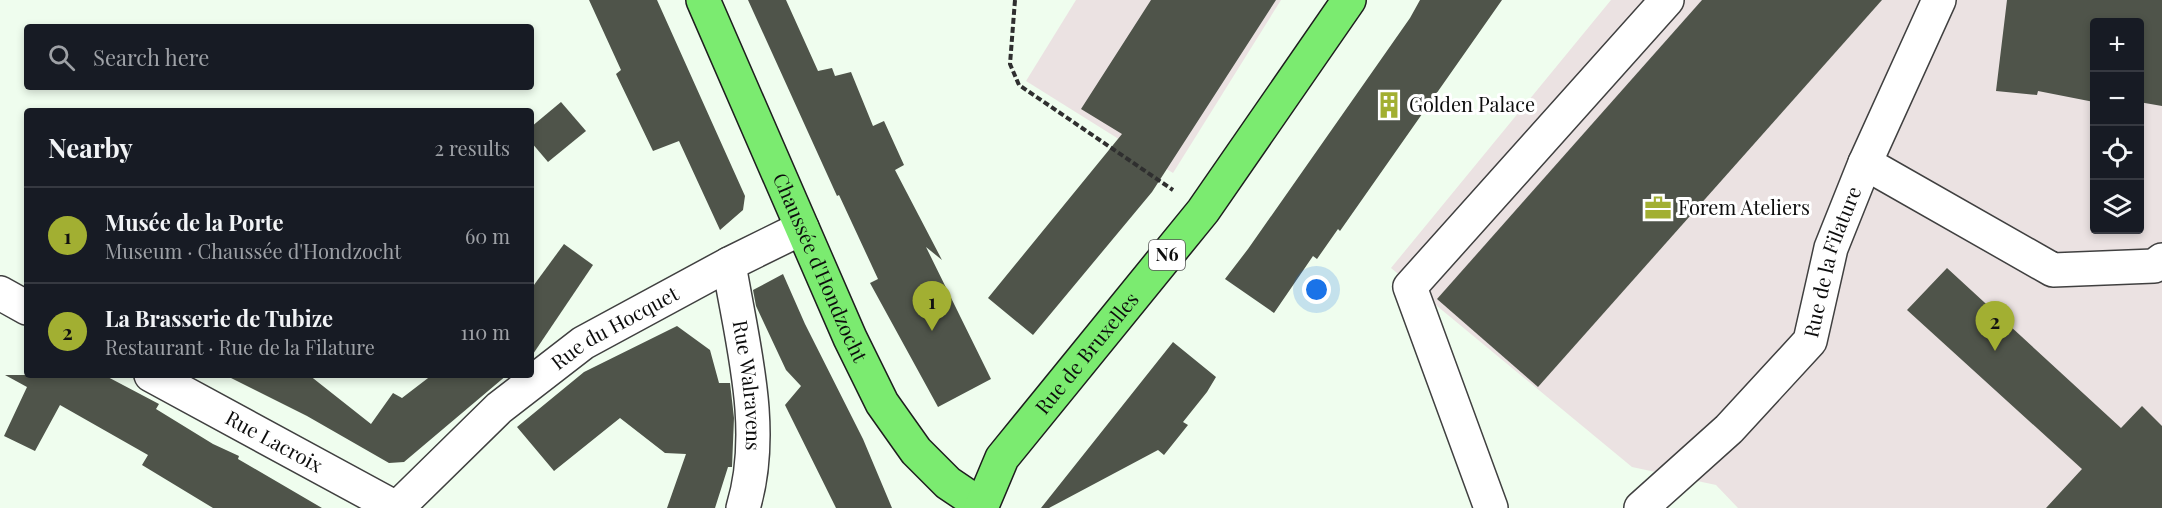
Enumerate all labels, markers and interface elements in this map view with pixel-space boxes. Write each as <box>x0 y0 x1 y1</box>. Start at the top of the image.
map controls <box>2090 18 2144 234</box>
button: + <box>2090 18 2144 72</box>
search box <box>24 24 534 90</box>
icon: search <box>45 41 78 74</box>
text: Search here <box>93 42 209 72</box>
button: − <box>2090 72 2144 126</box>
building icon: Golden Palace <box>1374 90 1404 120</box>
place label: Golden Palace <box>1409 90 1535 117</box>
button: locate <box>2090 126 2144 180</box>
text: Nearby <box>48 130 133 165</box>
text: 2 results <box>435 134 510 161</box>
street label: Chaussée d'Hondzocht <box>768 168 875 367</box>
button: layers <box>2090 180 2144 234</box>
street label: Rue de la Filature <box>1796 182 1866 340</box>
office icon: Forem Ateliers <box>1643 193 1673 223</box>
place label: Forem Ateliers <box>1678 193 1810 220</box>
text: Musée de la Porte <box>105 207 284 237</box>
text: 1 <box>64 222 71 249</box>
text: 60 m <box>465 222 510 249</box>
text: Museum · Chaussée d'Hondzocht <box>105 237 401 264</box>
road number: N6 <box>1149 240 1185 270</box>
your location <box>1302 275 1331 304</box>
street label: Rue du Hocquet <box>545 279 683 375</box>
pin: 1 <box>912 282 952 331</box>
street label: Rue de Bruxelles <box>1028 286 1144 419</box>
pin: 2 <box>1976 302 2014 351</box>
text: La Brasserie de Tubize <box>105 303 333 333</box>
text: 2 <box>62 318 73 345</box>
text: 110 m <box>460 318 510 345</box>
street label: Rue Walravens <box>727 318 768 451</box>
text: Restaurant · Rue de la Filature <box>105 333 375 360</box>
street label: Rue Lacroix <box>221 403 329 478</box>

